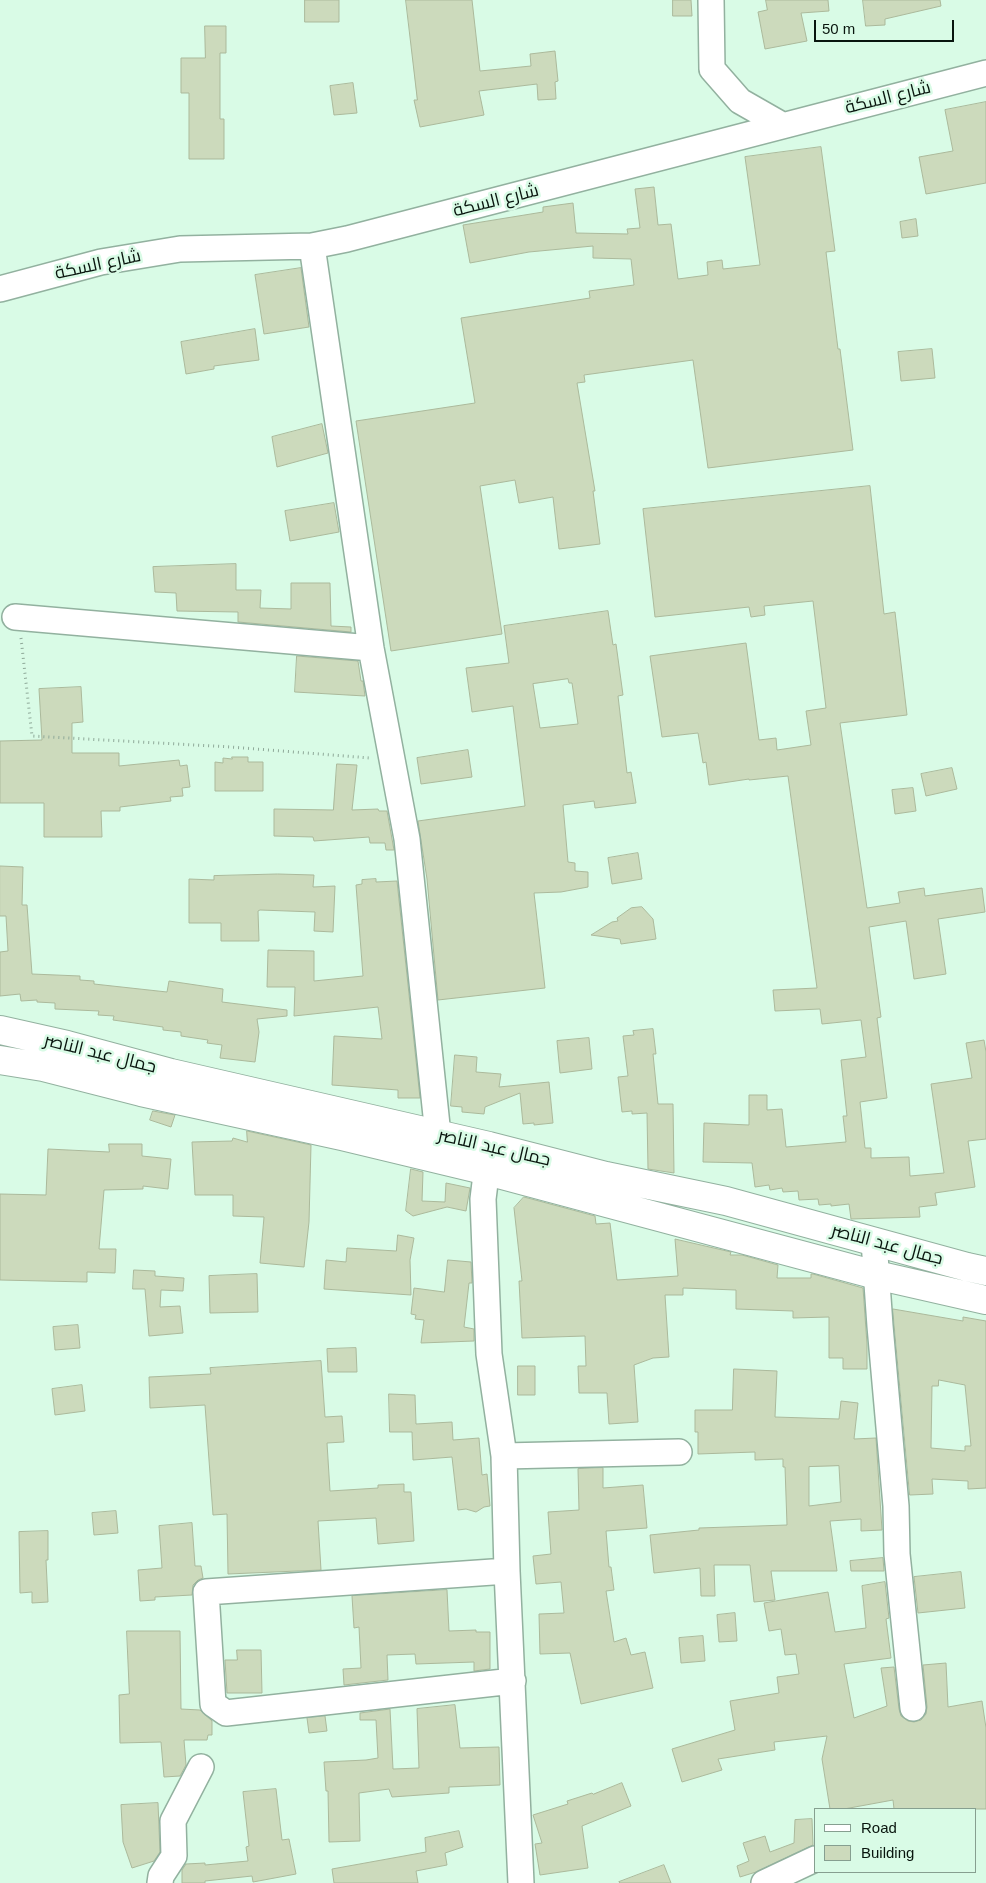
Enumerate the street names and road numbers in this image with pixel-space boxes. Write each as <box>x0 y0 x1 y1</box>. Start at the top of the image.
street label: شارع السكة <box>843 77 933 119</box>
street label: شارع السكة <box>451 180 541 222</box>
street label: شارع السكة <box>53 245 143 285</box>
street label: جمال عبد الناصر <box>42 1030 158 1078</box>
street label: جمال عبد الناصر <box>436 1125 552 1171</box>
street label: جمال عبد الناصر <box>829 1220 945 1270</box>

